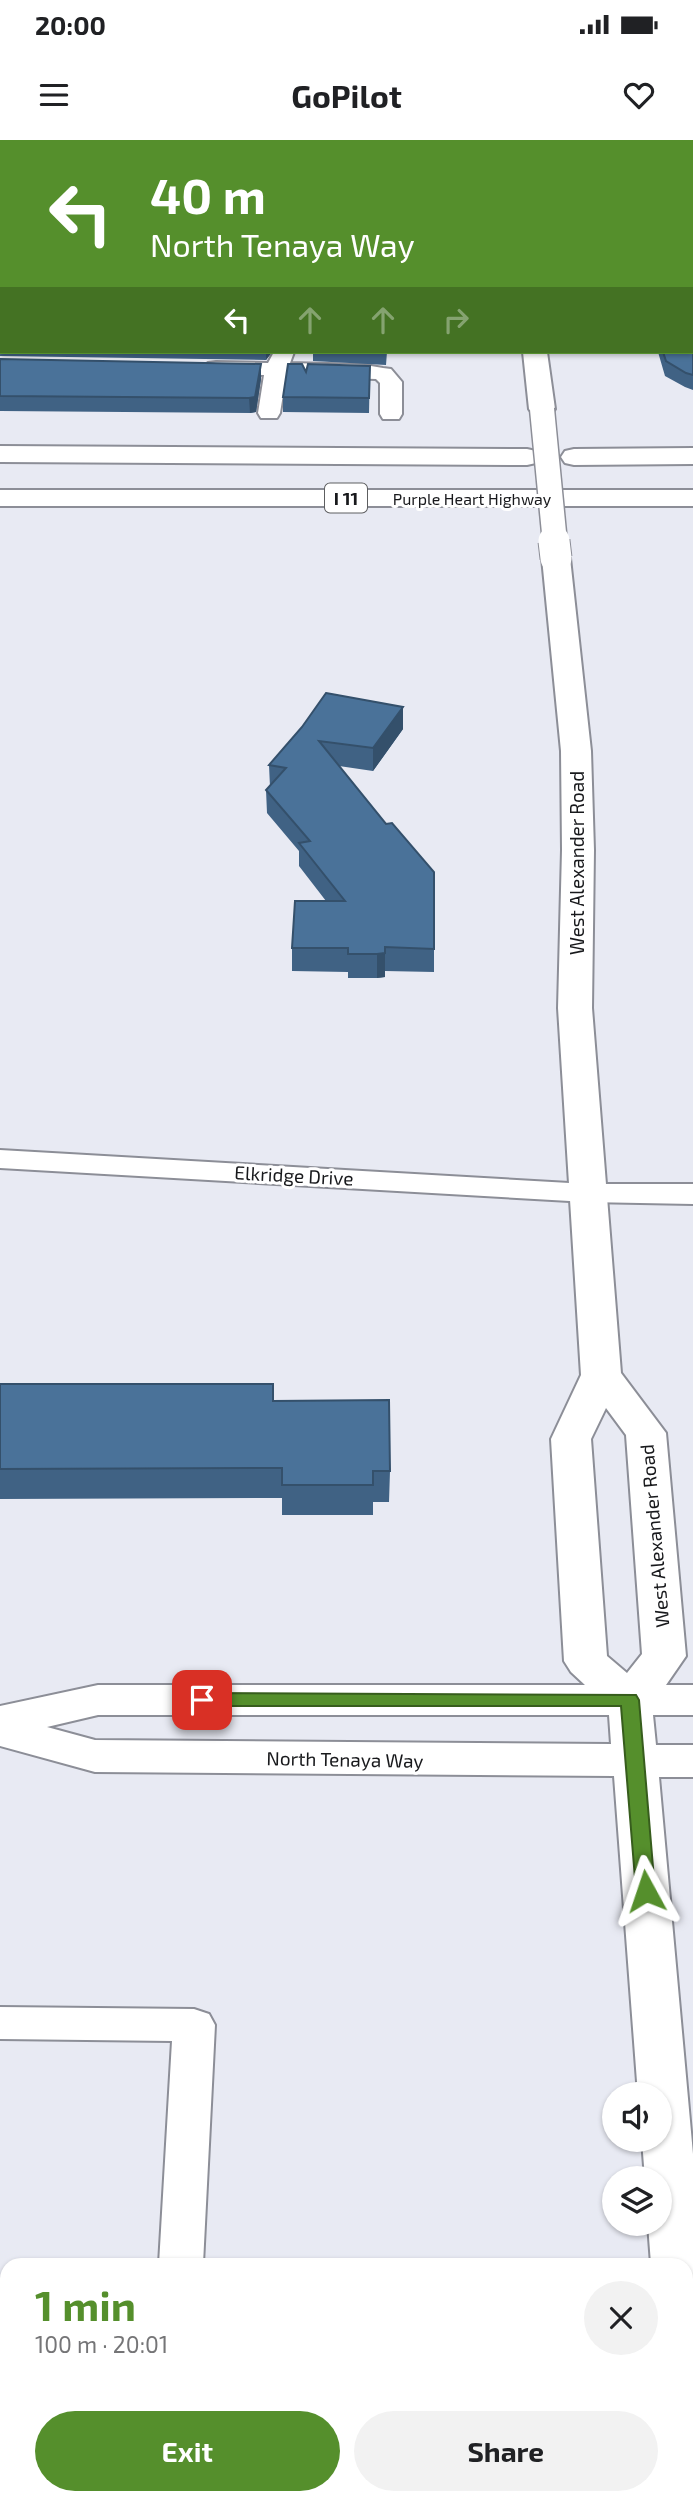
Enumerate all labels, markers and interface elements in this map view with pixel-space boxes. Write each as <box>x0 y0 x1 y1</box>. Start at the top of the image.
text: 20:00 <box>35 9 106 40</box>
icon: menu <box>35 76 73 114</box>
text: GoPilot <box>291 76 402 114</box>
icon: heart <box>620 76 658 114</box>
text: 40 m <box>150 165 266 224</box>
icon: left <box>35 168 126 259</box>
text: North Tenaya Way <box>150 225 415 263</box>
icon: left <box>218 301 256 339</box>
icon: ahead <box>291 301 329 339</box>
icon: ahead <box>364 301 402 339</box>
icon: right <box>437 301 475 339</box>
road number: I 11 <box>325 484 367 512</box>
street label: Purple Heart Highway <box>393 489 552 508</box>
street label: West Alexander Road <box>565 771 588 955</box>
street label: Elkridge Drive <box>234 1160 354 1190</box>
street label: West Alexander Road <box>635 1443 673 1629</box>
pin <box>172 1670 232 1730</box>
icon: arrive <box>183 1681 221 1719</box>
street label: North Tenaya Way <box>266 1746 424 1772</box>
position arrow <box>609 1854 683 1928</box>
map controls <box>602 2082 672 2236</box>
button: sound <box>602 2082 672 2152</box>
button: layers <box>602 2166 672 2236</box>
text: 1 min <box>35 2279 136 2329</box>
button: close <box>584 2281 658 2355</box>
text: 100 m · 20:01 <box>35 2330 168 2358</box>
button: Exit <box>35 2411 340 2491</box>
button: Share <box>354 2411 658 2491</box>

